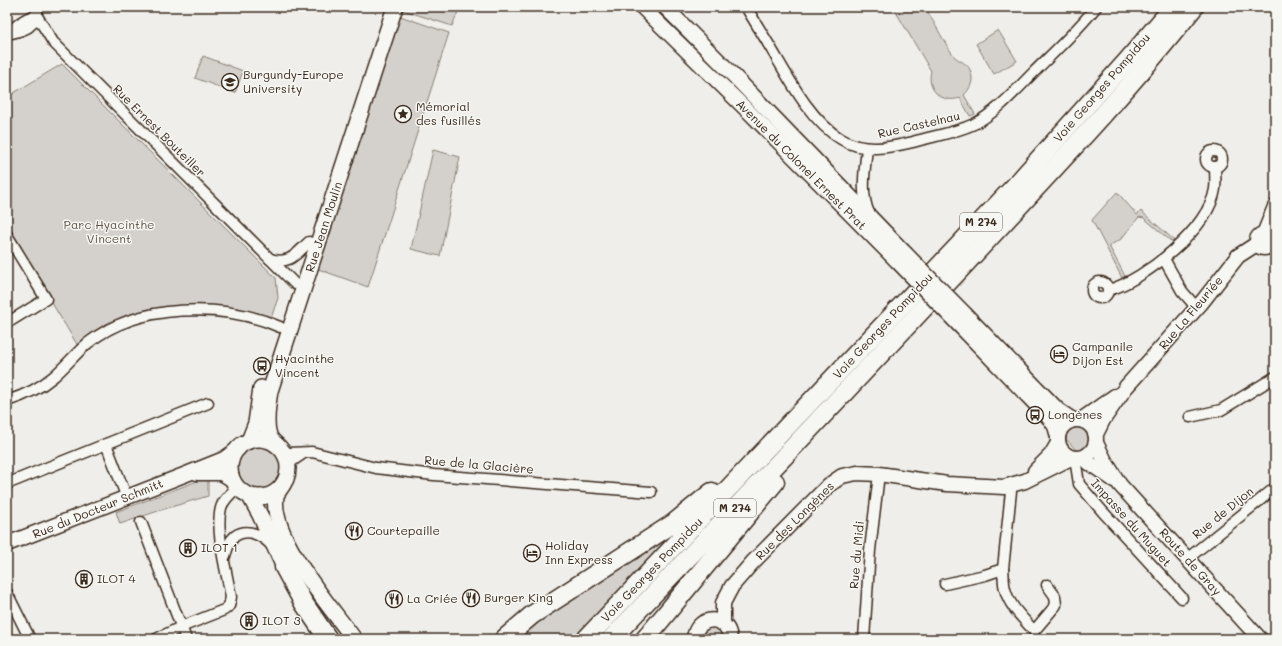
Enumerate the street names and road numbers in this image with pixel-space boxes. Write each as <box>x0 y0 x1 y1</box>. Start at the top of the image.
street label: Voie Georges Pompidou <box>1049 29 1153 145</box>
street label: Rue Ernest Bouteiller <box>110 81 209 180</box>
street label: Avenue du Colonel Ernest Prat <box>733 96 870 233</box>
street label: Rue Castelnau <box>876 107 961 141</box>
street label: Rue Jean Moulin <box>301 179 345 274</box>
road number: M 274 <box>960 213 1002 231</box>
street label: Voie Georges Pompidou <box>829 269 936 382</box>
street label: Rue La Fleuriée <box>1155 272 1226 353</box>
street label: Rue de la Glacière <box>424 451 534 477</box>
street label: Rue du Docteur Schmitt <box>30 475 165 542</box>
street label: Impasse du Muguet <box>1088 475 1175 570</box>
street label: Rue des Longènes <box>752 478 837 563</box>
street label: Rue de Dijon <box>1189 483 1256 542</box>
road number: M 274 <box>714 499 756 517</box>
street label: Voie Georges Pompidou <box>597 514 706 625</box>
street label: Rue du Midi <box>845 520 867 590</box>
street label: Route de Gray <box>1156 524 1225 598</box>

